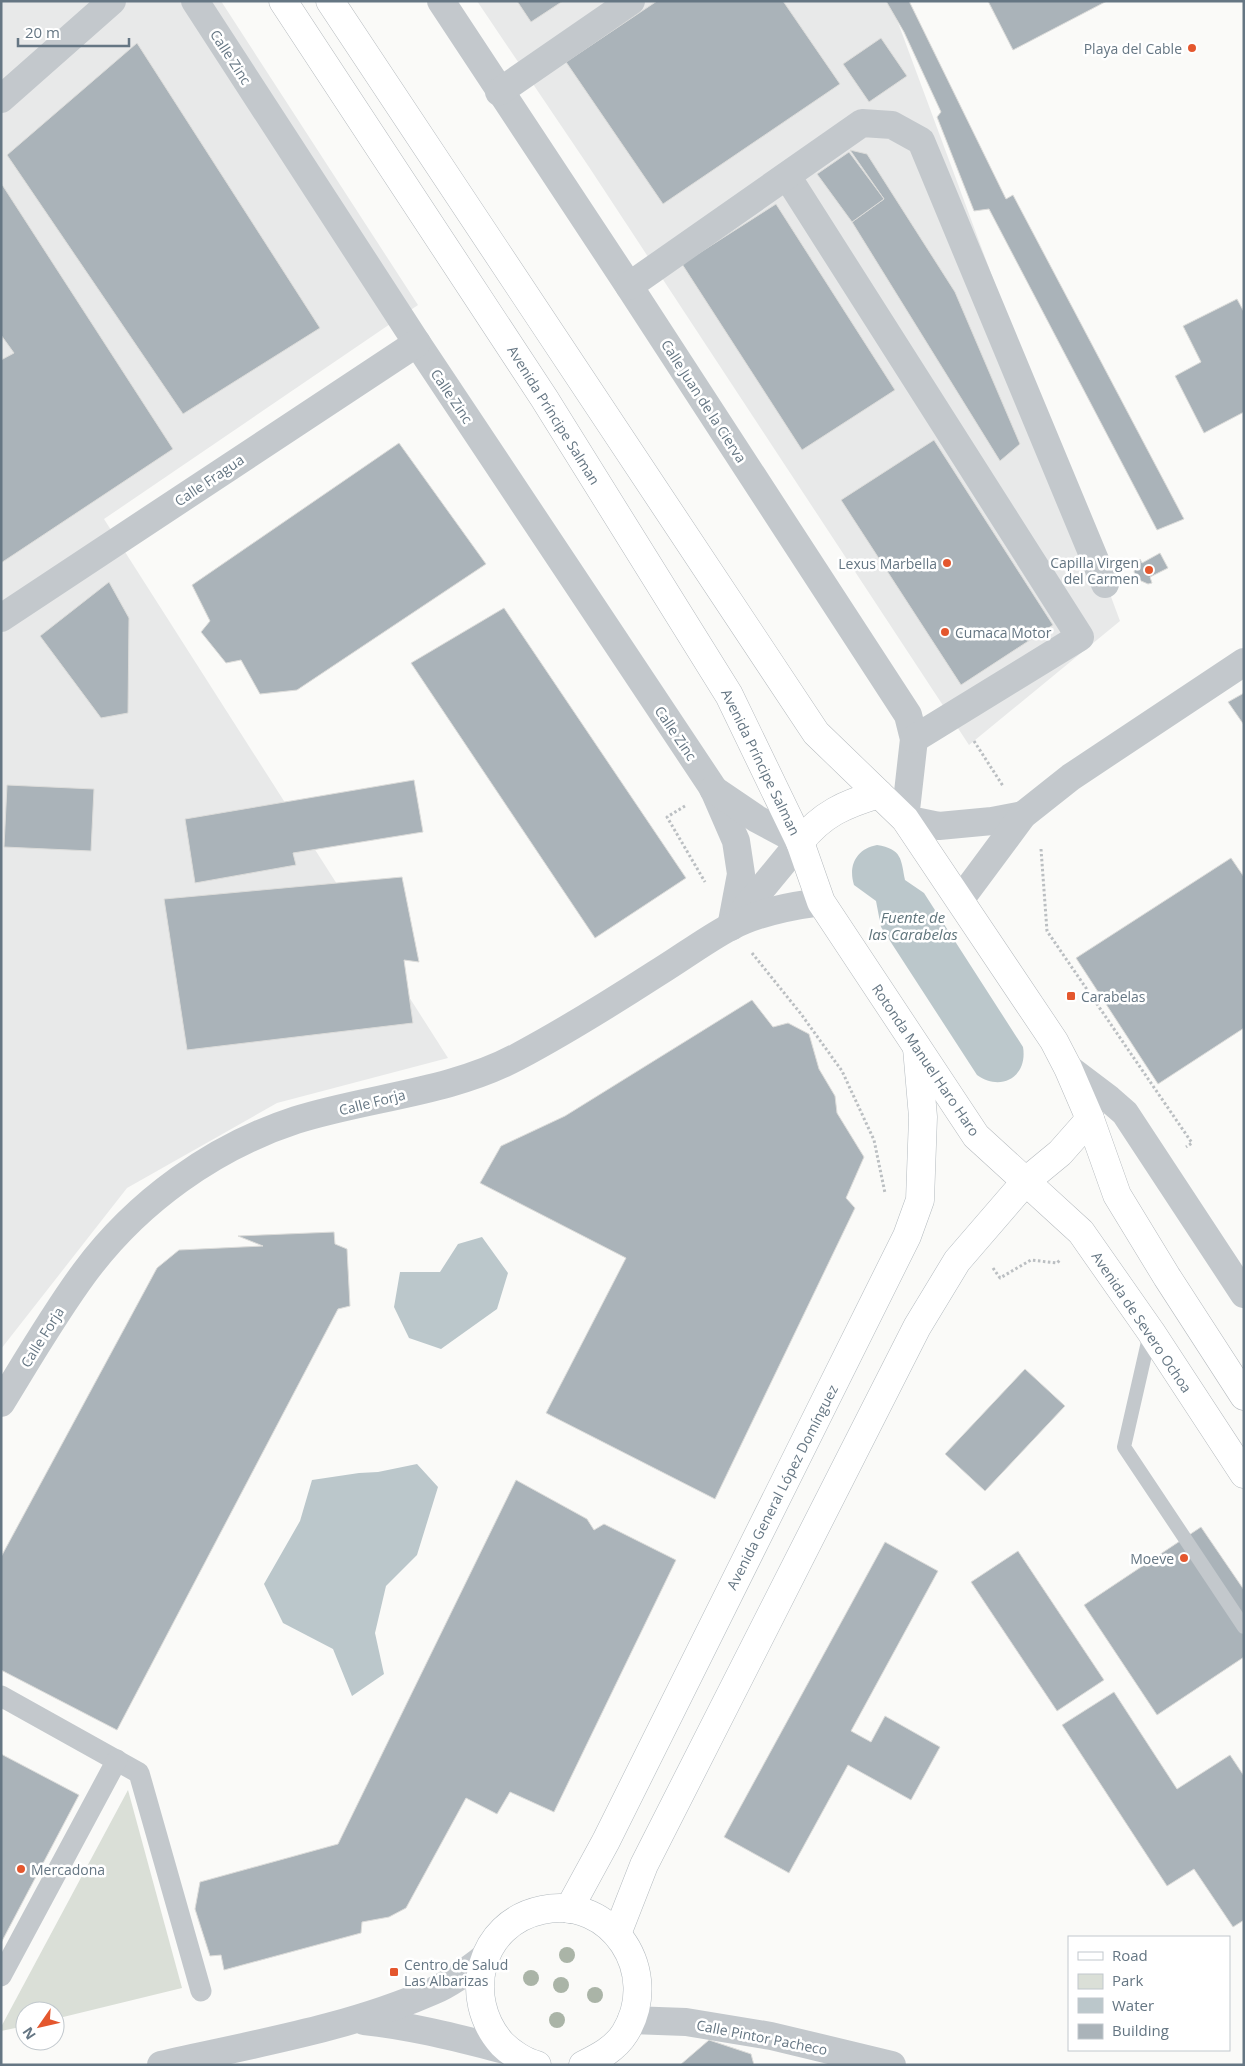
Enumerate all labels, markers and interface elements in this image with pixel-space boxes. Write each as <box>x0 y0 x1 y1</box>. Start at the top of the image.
scale bar <box>18 15 129 47</box>
text: 20 m <box>25 22 60 42</box>
street label: Calle Zinc <box>206 26 256 88</box>
place label: Playa del Cable <box>1084 39 1182 58</box>
marker: Playa del Cable <box>1186 42 1198 54</box>
street label: Calle Juan de la Cierva <box>657 336 751 466</box>
street label: Avenida Príncipe Salman <box>503 342 605 488</box>
street label: Calle Zinc <box>427 365 477 427</box>
street label: Calle Fragua <box>171 450 247 510</box>
place label: Capilla Virgen del Carmen <box>1050 553 1139 588</box>
place label: Lexus Marbella <box>838 554 937 573</box>
marker: Lexus Marbella <box>941 557 953 569</box>
marker: Capilla Virgen del Carmen <box>1143 564 1155 576</box>
place label: Cumaca Motor <box>955 623 1052 642</box>
marker: Cumaca Motor <box>939 626 951 638</box>
street label: Avenida Príncipe Salman <box>717 686 805 838</box>
street label: Calle Zinc <box>651 702 701 764</box>
water label: Fuente de las Carabelas <box>868 907 958 944</box>
street label: Rotonda Manuel Haro Haro <box>868 980 984 1140</box>
place label: Carabelas <box>1081 987 1146 1006</box>
marker: Carabelas <box>1065 990 1077 1002</box>
street label: Calle Forja <box>337 1085 407 1119</box>
street label: Avenida de Severo Ochoa <box>1088 1248 1196 1396</box>
street label: Calle Forja <box>16 1303 68 1371</box>
street label: Avenida General López Domínguez <box>722 1381 842 1593</box>
place label: Moeve <box>1130 1549 1174 1568</box>
marker: Moeve <box>1178 1552 1190 1564</box>
place label: Mercadona <box>31 1860 105 1879</box>
marker: Mercadona <box>15 1863 27 1875</box>
legend <box>1068 1936 1230 2051</box>
text: Road <box>1112 1945 1148 1965</box>
place label: Centro de Salud Las Albarizas <box>404 1955 508 1990</box>
marker: Centro de Salud Las Albarizas <box>388 1966 400 1978</box>
text: Park <box>1112 1970 1143 1990</box>
text: Water <box>1112 1995 1154 2015</box>
north arrow <box>15 2001 65 2051</box>
street label: Calle Pintor Pacheco <box>695 2015 829 2059</box>
text: Building <box>1112 2020 1169 2040</box>
text: N <box>18 2024 40 2044</box>

